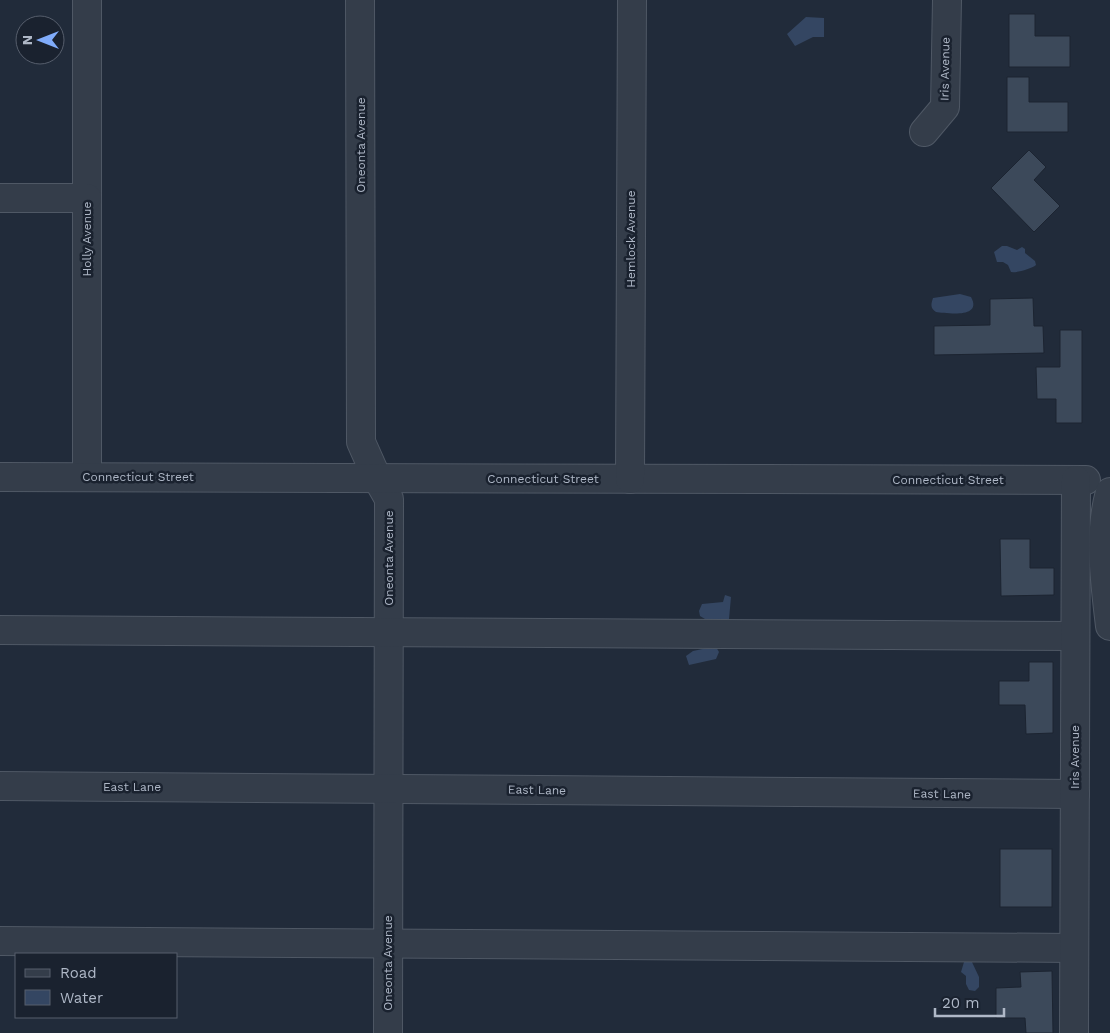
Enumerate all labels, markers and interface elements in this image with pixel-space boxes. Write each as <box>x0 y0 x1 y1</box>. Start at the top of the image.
north arrow <box>15 15 65 65</box>
text: N <box>19 35 35 45</box>
street label: Iris Avenue <box>937 37 953 101</box>
street label: Oneonta Avenue <box>354 97 368 193</box>
street label: Hemlock Avenue <box>624 190 638 288</box>
street label: Holly Avenue <box>80 201 94 276</box>
street label: Connecticut Street <box>82 470 194 484</box>
street label: Connecticut Street <box>487 472 599 486</box>
street label: Connecticut Street <box>892 473 1004 487</box>
street label: Oneonta Avenue <box>382 510 396 606</box>
street label: Iris Avenue <box>1068 725 1082 789</box>
street label: East Lane <box>103 780 161 794</box>
street label: East Lane <box>508 782 566 798</box>
street label: East Lane <box>913 786 971 802</box>
street label: Oneonta Avenue <box>381 915 395 1011</box>
legend <box>15 953 178 1018</box>
text: Road <box>60 964 97 982</box>
scale bar <box>935 986 1004 1018</box>
text: Water <box>60 989 103 1007</box>
text: 20 m <box>942 994 980 1012</box>

